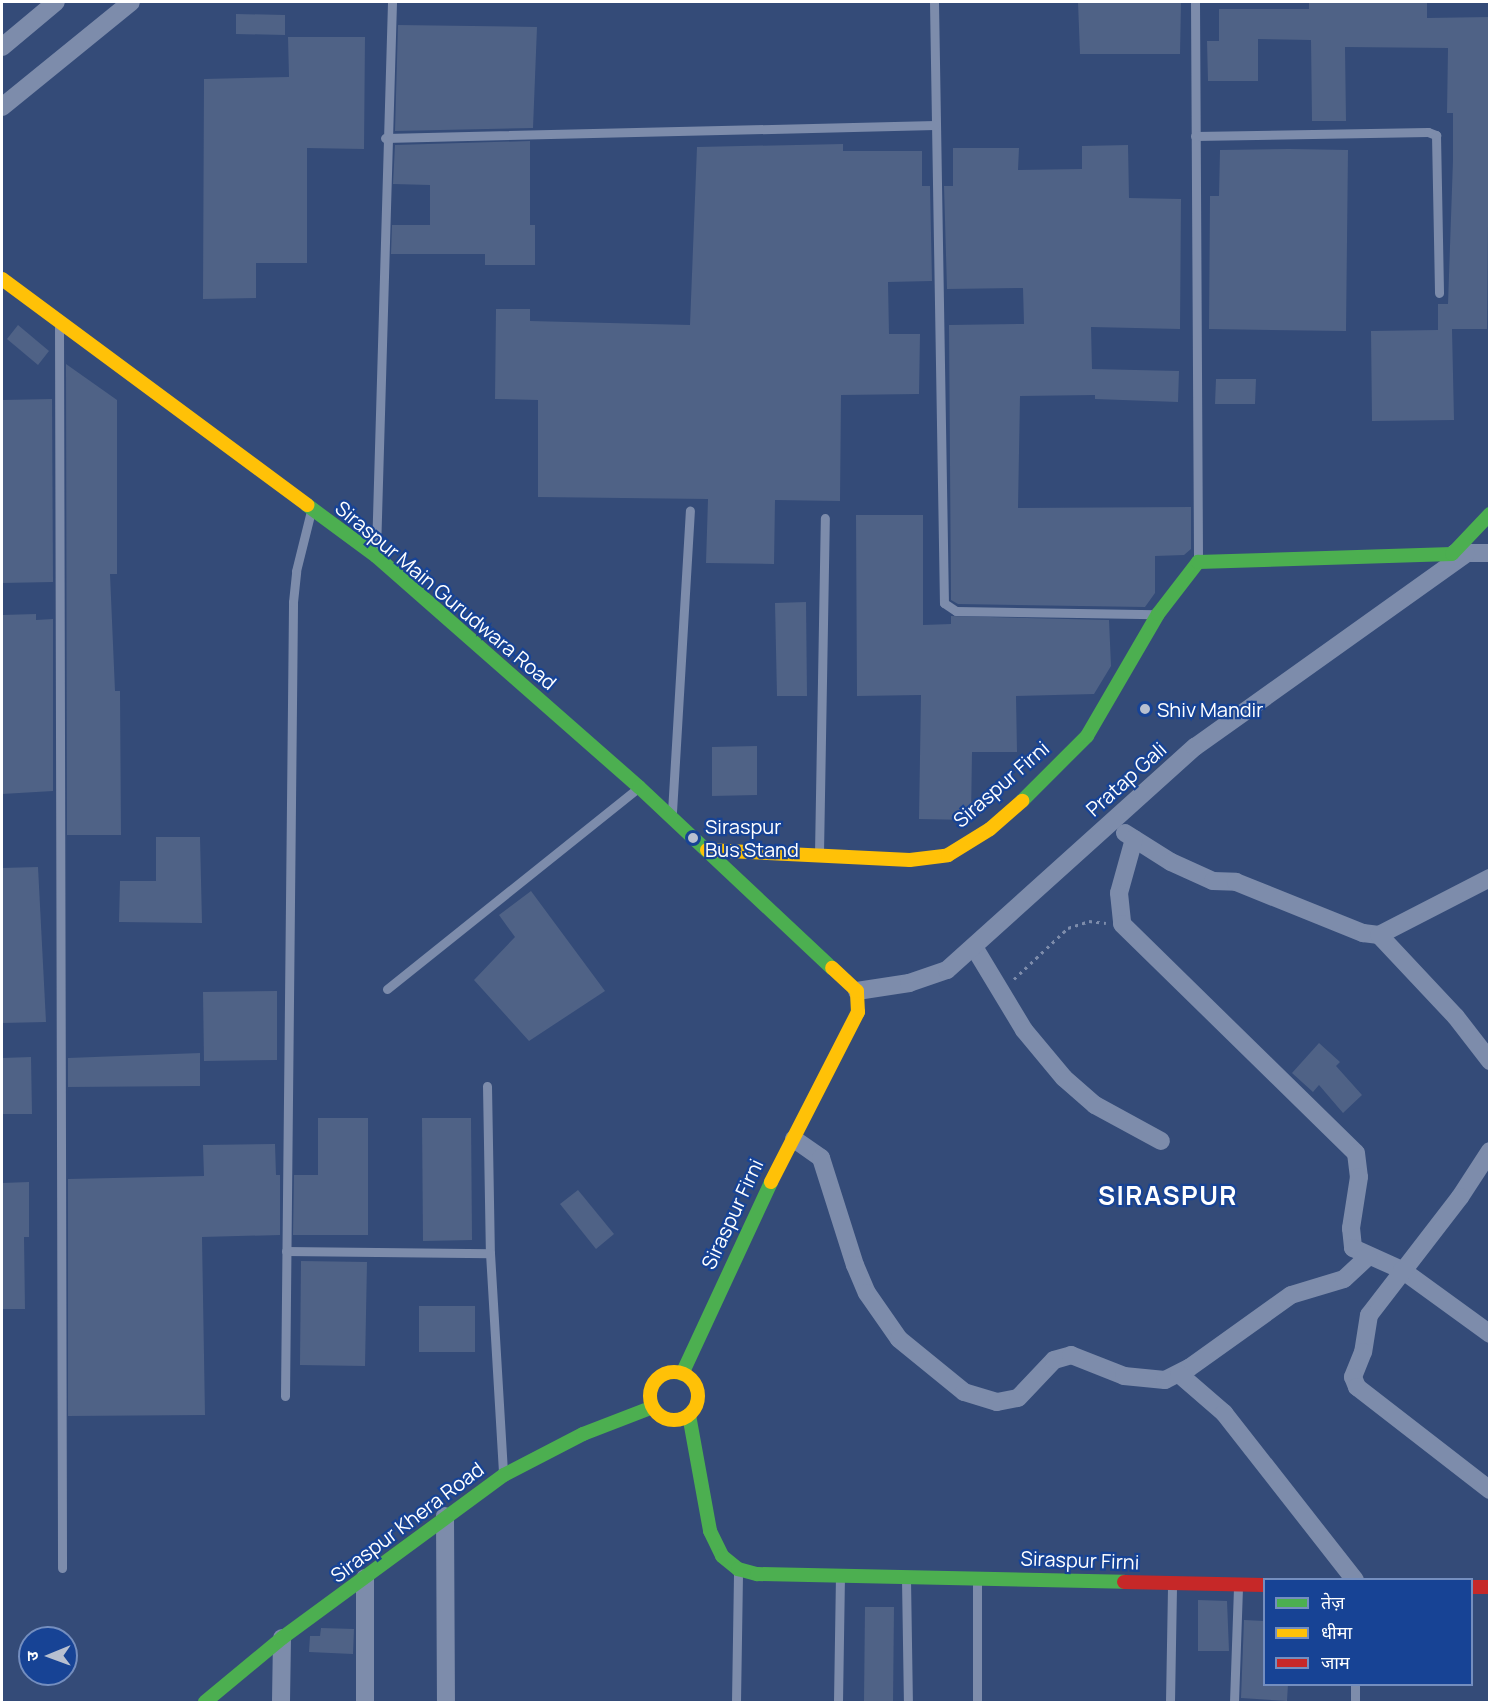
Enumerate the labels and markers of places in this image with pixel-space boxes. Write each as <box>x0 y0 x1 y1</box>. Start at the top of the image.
place label: Shiv Mandir <box>1157 697 1264 721</box>
marker: Shiv Mandir <box>1138 702 1152 716</box>
place label: Siraspur Bus Stand <box>705 814 799 861</box>
marker: Siraspur Bus Stand <box>686 831 700 845</box>

